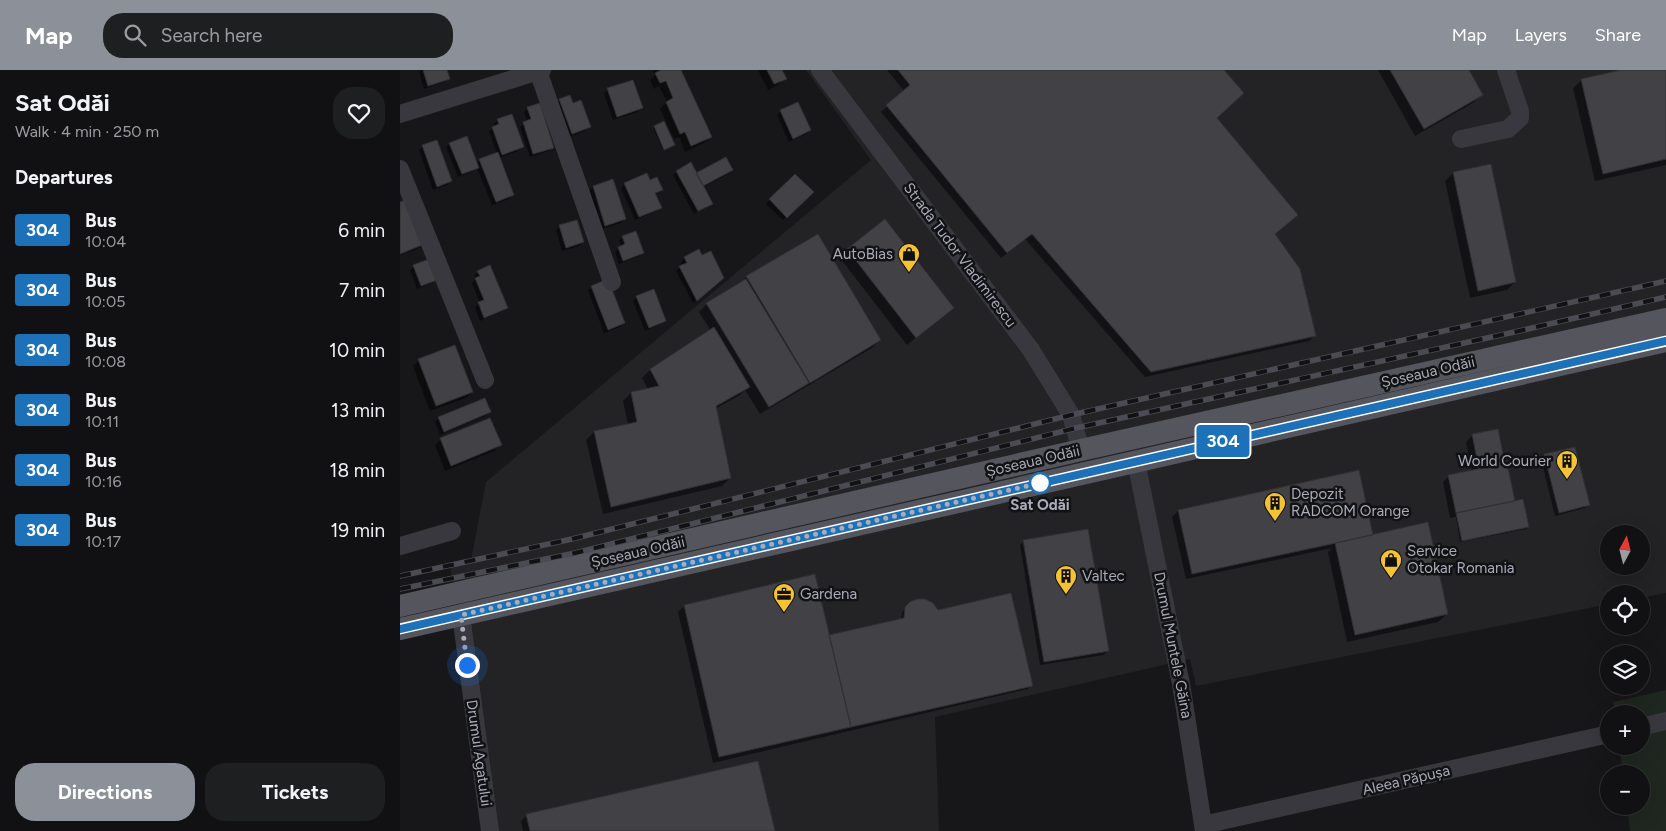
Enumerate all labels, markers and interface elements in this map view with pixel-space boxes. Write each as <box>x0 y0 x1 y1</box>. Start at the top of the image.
search box <box>103 13 453 58</box>
text: Map <box>25 21 73 50</box>
icon: search <box>121 21 149 49</box>
text: Search here <box>161 24 262 47</box>
text: Map <box>1452 24 1487 46</box>
text: Layers <box>1515 24 1567 46</box>
text: Share <box>1595 24 1641 46</box>
button: heart <box>333 87 385 139</box>
text: Sat Odăi <box>15 88 110 117</box>
text: Walk · 4 min · 250 m <box>15 122 159 141</box>
text: Departures <box>15 166 113 189</box>
street label: Strada Tudor Vladimirescu <box>900 179 1020 331</box>
text: Bus <box>85 209 116 232</box>
text: 304 <box>26 219 59 241</box>
text: 6 min <box>338 219 385 242</box>
text: 10:04 <box>85 232 126 251</box>
shop icon: AutoBias <box>897 242 921 273</box>
place label: AutoBias <box>833 245 893 263</box>
text: Bus <box>85 269 116 292</box>
text: 304 <box>26 279 59 301</box>
text: 7 min <box>339 279 385 302</box>
text: 10:05 <box>85 292 125 311</box>
text: Bus <box>85 329 116 352</box>
text: 304 <box>26 339 59 361</box>
text: 10 min <box>329 339 385 362</box>
text: 10:08 <box>85 352 126 371</box>
street label: Șoseaua Odăii <box>1379 352 1477 392</box>
text: Bus <box>85 389 116 412</box>
text: 304 <box>26 399 59 421</box>
text: 13 min <box>331 399 385 422</box>
text: 10:11 <box>85 412 119 431</box>
line badge: 304 <box>1194 425 1252 457</box>
text: 304 <box>1206 430 1240 452</box>
street label: Șoseaua Odăii <box>984 441 1082 481</box>
text: Bus <box>85 449 116 472</box>
building icon: World Courier <box>1555 449 1579 480</box>
place label: World Courier <box>1458 452 1551 470</box>
text: 304 <box>26 459 59 481</box>
text: 18 min <box>330 459 385 482</box>
text: 10:16 <box>85 472 122 491</box>
marker: Sat Odăi <box>1029 472 1051 494</box>
place label: Depozit RADCOM Orange <box>1291 485 1409 520</box>
building icon: Depozit RADCOM Orange <box>1263 491 1287 522</box>
place label: Sat Odăi <box>1010 496 1070 514</box>
text: Bus <box>85 509 116 532</box>
text: 304 <box>26 519 59 541</box>
text: 19 min <box>331 519 385 542</box>
north arrow <box>1600 525 1650 575</box>
map controls <box>1600 525 1650 815</box>
text: 10:17 <box>85 532 121 551</box>
street label: Șoseaua Odăii <box>589 532 687 572</box>
place label: Service Otokar Romania <box>1407 542 1515 577</box>
shop icon: Service Otokar Romania <box>1379 548 1403 579</box>
building icon: Valtec <box>1054 564 1078 595</box>
place label: Valtec <box>1082 567 1125 585</box>
street label: Drumul Muntele Găina <box>1150 570 1196 720</box>
office icon: Gardena <box>772 582 796 613</box>
place label: Gardena <box>800 585 857 603</box>
button: locate <box>1600 585 1650 635</box>
button: layers <box>1600 645 1650 695</box>
your location <box>455 653 480 678</box>
street label: Drumul Agatului <box>463 698 495 808</box>
button: + <box>1600 705 1650 755</box>
street label: Aleea Păpușa <box>1360 761 1452 799</box>
button: Directions <box>15 763 195 821</box>
button: Tickets <box>205 763 385 821</box>
button: − <box>1600 765 1650 815</box>

